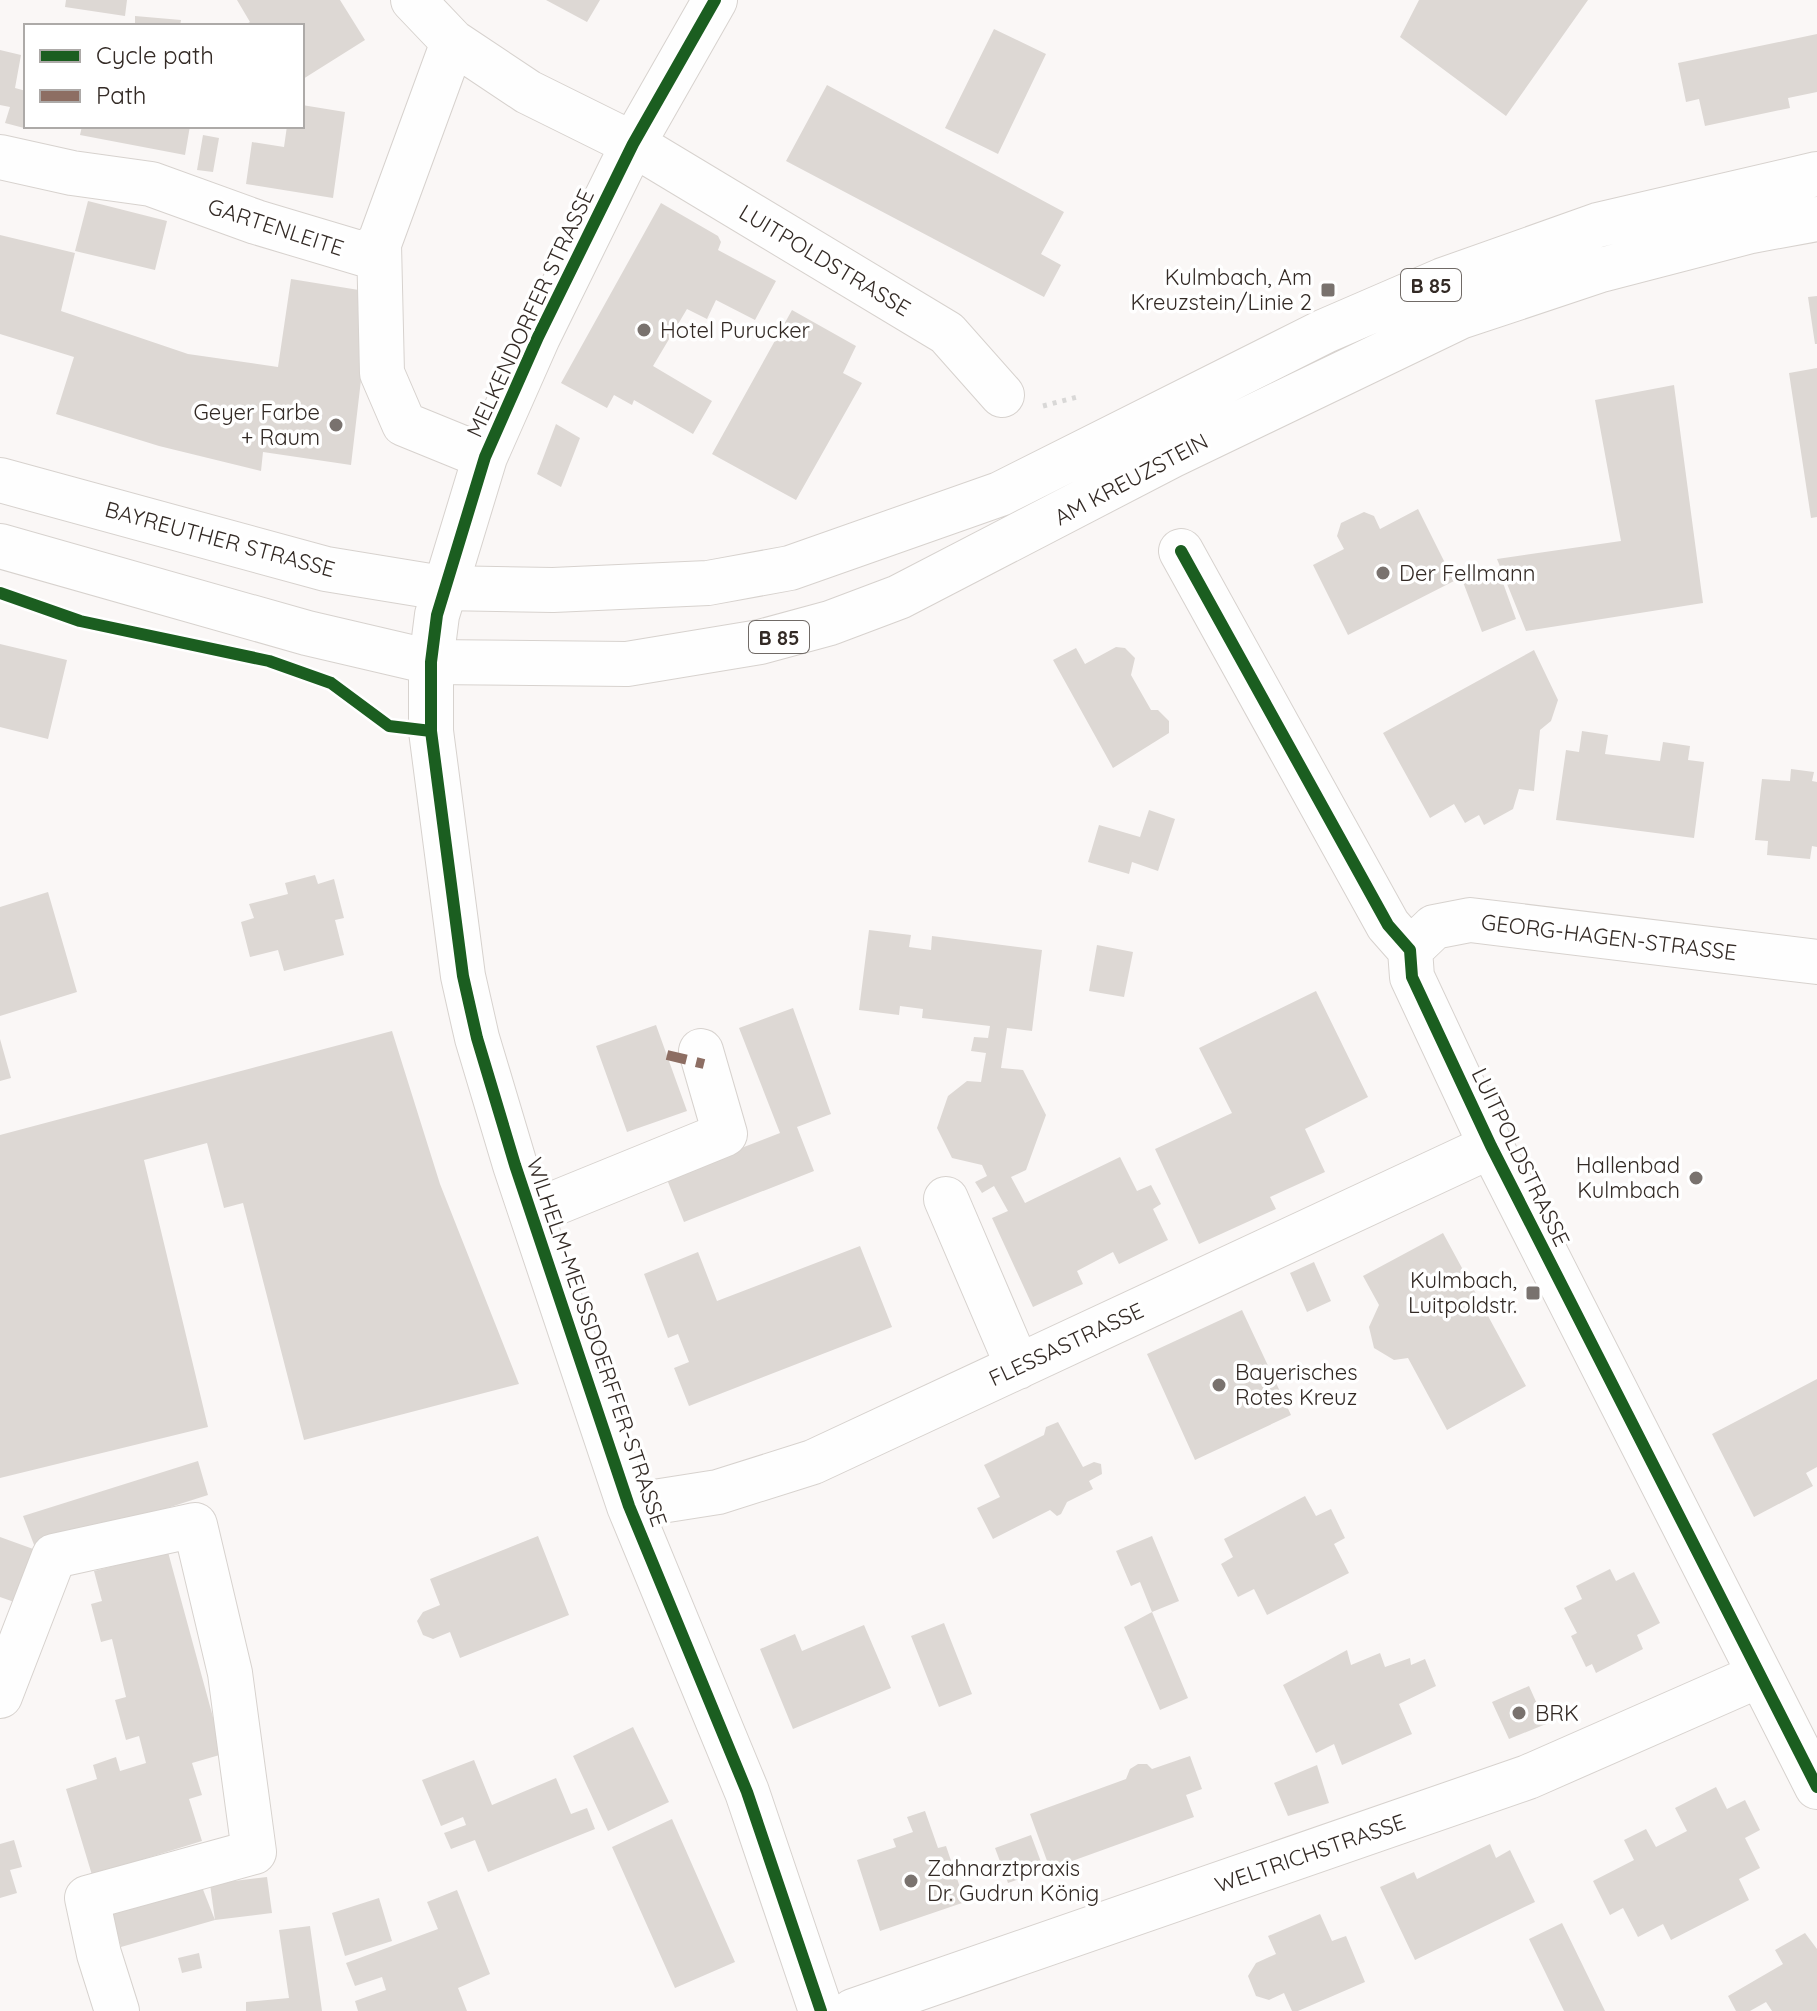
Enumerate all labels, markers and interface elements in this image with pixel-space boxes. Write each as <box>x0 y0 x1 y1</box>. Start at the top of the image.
legend <box>24 24 304 128</box>
text: Cycle path <box>96 40 214 70</box>
text: Path <box>96 80 147 110</box>
street label: MELKENDORFER STRASSE <box>460 184 600 442</box>
street label: GARTENLEITE <box>205 192 347 262</box>
street label: LUITPOLDSTRASSE <box>734 198 916 322</box>
place label: Kulmbach, Am Kreuzstein/Linie 2 <box>1130 263 1312 316</box>
road number: B 85 <box>1401 269 1461 301</box>
marker: Kulmbach, Am Kreuzstein/Linie 2 <box>1319 281 1337 299</box>
place label: Hotel Purucker <box>660 316 811 344</box>
marker: Hotel Purucker <box>635 321 653 339</box>
place label: Geyer Farbe + Raum <box>194 398 320 451</box>
marker: Geyer Farbe + Raum <box>327 416 345 434</box>
street label: AM KREUZSTEIN <box>1049 427 1213 531</box>
street label: BAYREUTHER STRASSE <box>102 495 338 583</box>
place label: Der Fellmann <box>1399 559 1535 587</box>
marker: Der Fellmann <box>1374 564 1392 582</box>
road number: B 85 <box>749 621 809 653</box>
street label: GEORG-HAGEN-STRASSE <box>1480 907 1738 967</box>
street label: LUITPOLDSTRASSE <box>1466 1063 1576 1251</box>
place label: Hallenbad Kulmbach <box>1576 1151 1680 1204</box>
street label: WILHELM-MEUSSDOERFFER-STRASSE <box>520 1154 674 1530</box>
marker: Hallenbad Kulmbach <box>1687 1169 1705 1187</box>
place label: Kulmbach, Luitpoldstr. <box>1408 1266 1517 1319</box>
marker: Kulmbach, Luitpoldstr. <box>1524 1284 1542 1302</box>
street label: FLESSASTRASSE <box>984 1296 1148 1392</box>
place label: Bayerisches Rotes Kreuz <box>1235 1358 1358 1411</box>
marker: Bayerisches Rotes Kreuz <box>1210 1376 1228 1394</box>
place label: BRK <box>1535 1699 1579 1727</box>
marker: BRK <box>1510 1704 1528 1722</box>
street label: WELTRICHSTRASSE <box>1211 1807 1409 1899</box>
place label: Zahnarztpraxis Dr. Gudrun König <box>927 1854 1099 1907</box>
marker: Zahnarztpraxis Dr. Gudrun König <box>902 1872 920 1890</box>

